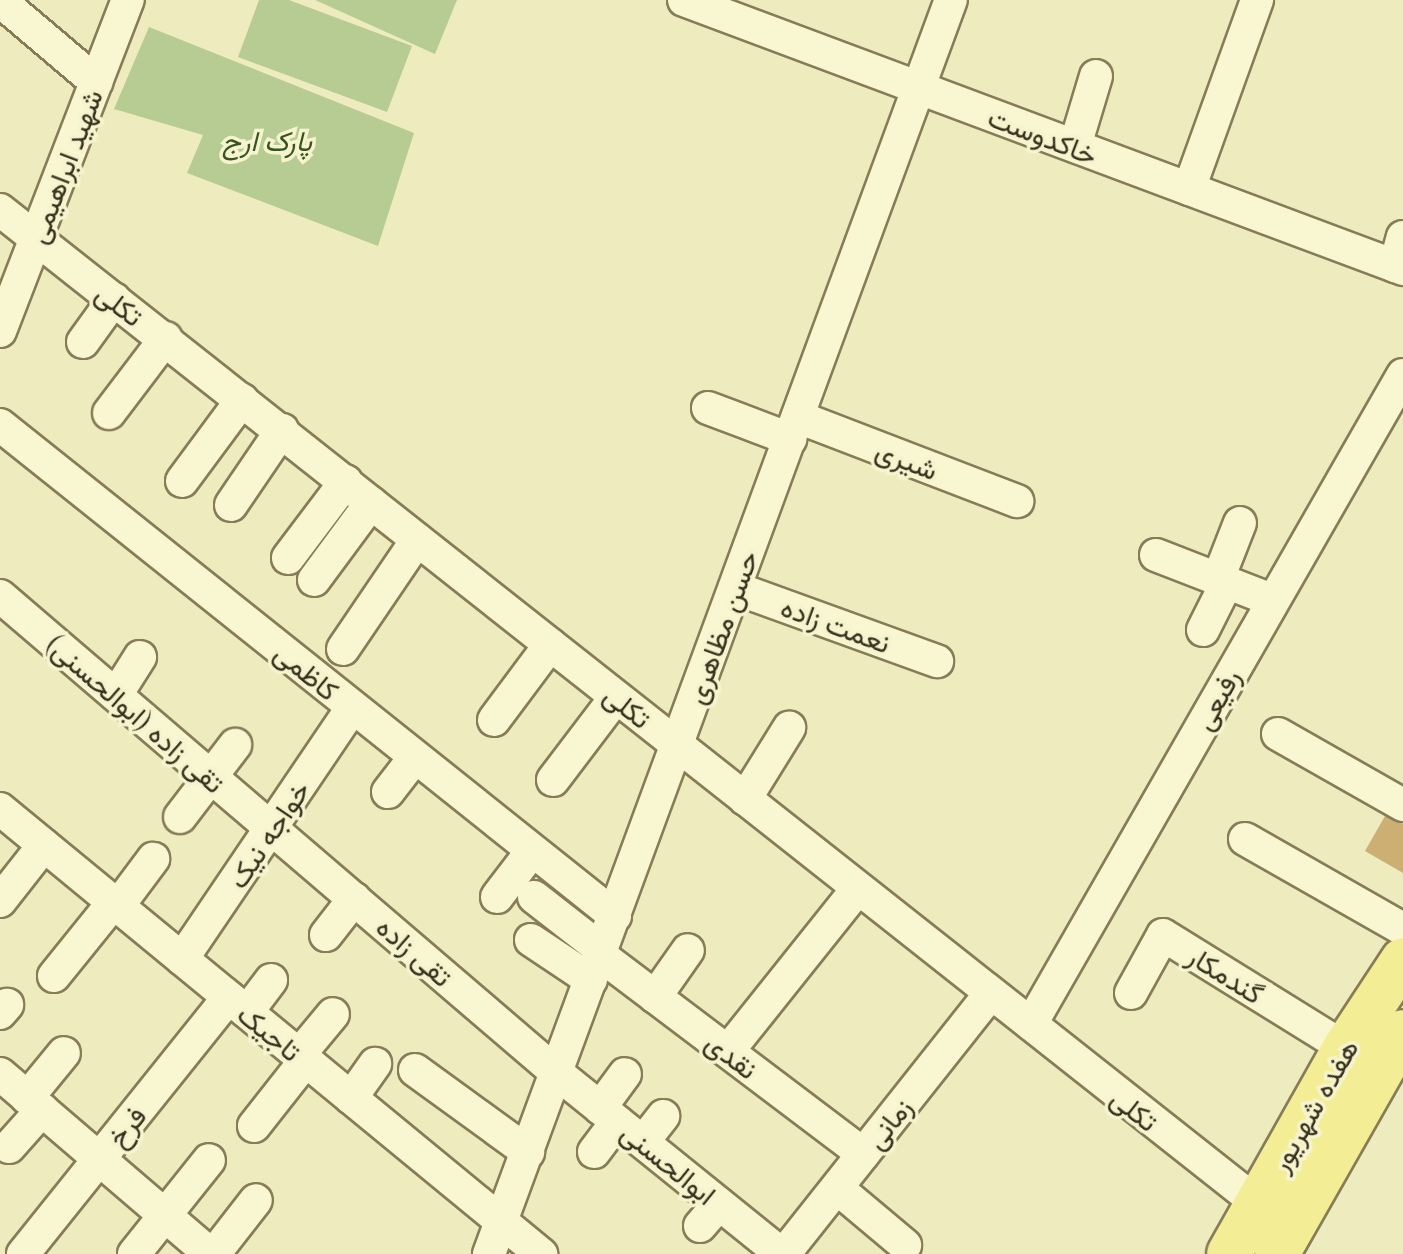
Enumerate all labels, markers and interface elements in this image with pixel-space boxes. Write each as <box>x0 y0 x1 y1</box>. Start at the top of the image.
street label: شهید ابراهیمی <box>19 84 109 248</box>
street label: خاکدوست <box>984 99 1102 171</box>
park label: پارک ارج <box>222 123 312 157</box>
street label: تکلی <box>90 275 150 333</box>
street label: شیری <box>871 432 943 486</box>
street label: حسن مظاهری <box>678 546 764 708</box>
street label: نعمت زاده <box>777 589 895 659</box>
street label: تقی زاده (ابوالحسنی) <box>40 627 232 799</box>
street label: کاظمی <box>268 635 346 707</box>
street label: رفیعی <box>1186 663 1246 735</box>
street label: تکلی <box>598 677 658 735</box>
street label: خواجه نیک <box>220 774 316 894</box>
street label: تقی زاده <box>370 909 460 993</box>
street label: گندمکار <box>1182 938 1270 1010</box>
street label: تاجیک <box>231 996 309 1068</box>
street label: نقدی <box>699 1025 765 1085</box>
street label: هفده شهریور <box>1262 1033 1364 1177</box>
street label: تکلی <box>1105 1080 1165 1138</box>
street label: زمانی <box>858 1091 918 1155</box>
street label: فرخ <box>100 1099 152 1153</box>
street label: ابوالحسنی <box>615 1115 723 1211</box>

